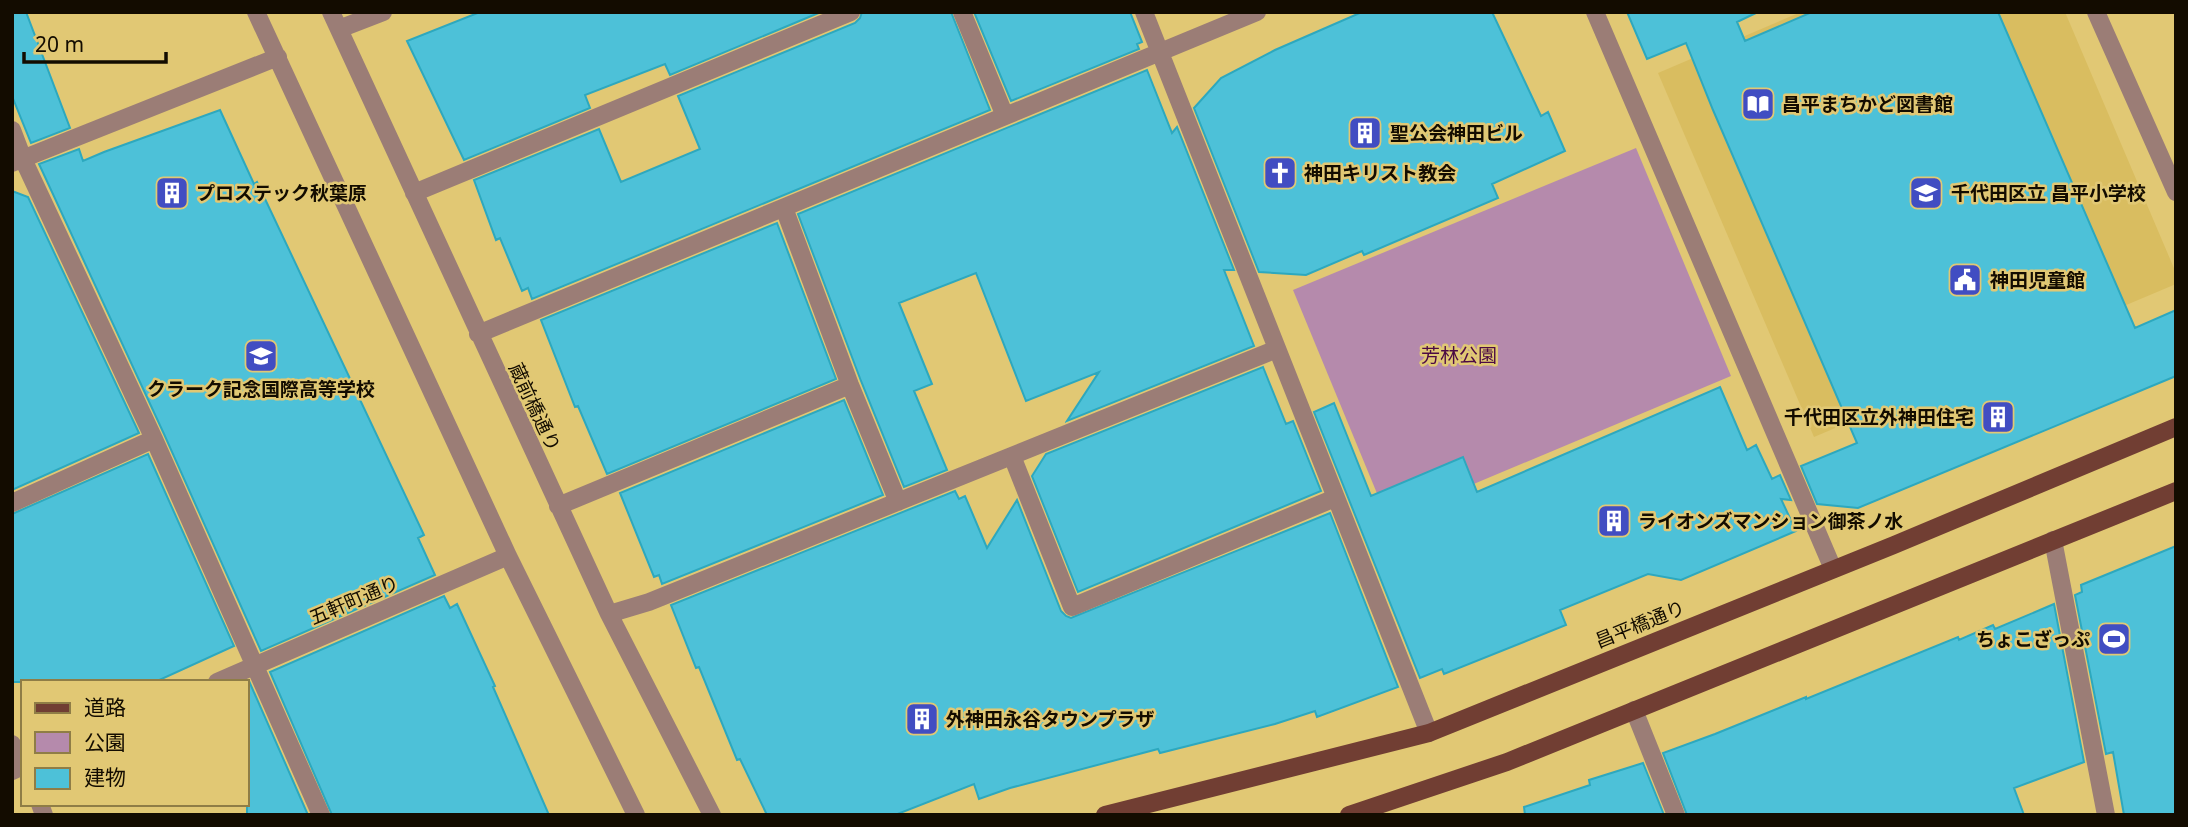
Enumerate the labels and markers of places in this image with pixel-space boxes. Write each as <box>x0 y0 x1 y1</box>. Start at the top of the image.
library icon: 昌平まちかど図書館 <box>1739 85 1777 123</box>
place label: 昌平まちかど図書館 <box>1782 91 1953 117</box>
building icon: 聖公会神田ビル <box>1346 114 1384 152</box>
place label: 聖公会神田ビル <box>1390 120 1523 146</box>
church icon: 神田キリスト教会 <box>1261 154 1299 192</box>
place label: 神田キリスト教会 <box>1304 160 1456 186</box>
building icon: プロステック秋葉原 <box>153 174 191 212</box>
school or university icon: 千代田区立 昌平小学校 <box>1907 174 1945 212</box>
place label: プロステック秋葉原 <box>196 180 367 206</box>
place label: 千代田区立 昌平小学校 <box>1951 180 2146 206</box>
public building icon: 神田児童館 <box>1946 261 1984 299</box>
place label: 神田児童館 <box>1990 267 2085 293</box>
school or university icon: クラーク記念国際高等学校 <box>242 337 280 375</box>
place label: クラーク記念国際高等学校 <box>147 376 375 402</box>
building icon: 千代田区立外神田住宅 <box>1979 398 2017 436</box>
place label: 千代田区立外神田住宅 <box>1784 404 1974 430</box>
building icon: ライオンズマンション御茶ノ水 <box>1595 502 1633 540</box>
place label: ライオンズマンション御茶ノ水 <box>1638 508 1904 534</box>
sports icon: ちょこざっぷ <box>2095 620 2133 658</box>
place label: ちょこざっぷ <box>1976 626 2090 652</box>
building icon: 外神田永谷タウンプラザ <box>903 700 941 738</box>
place label: 外神田永谷タウンプラザ <box>946 706 1154 732</box>

